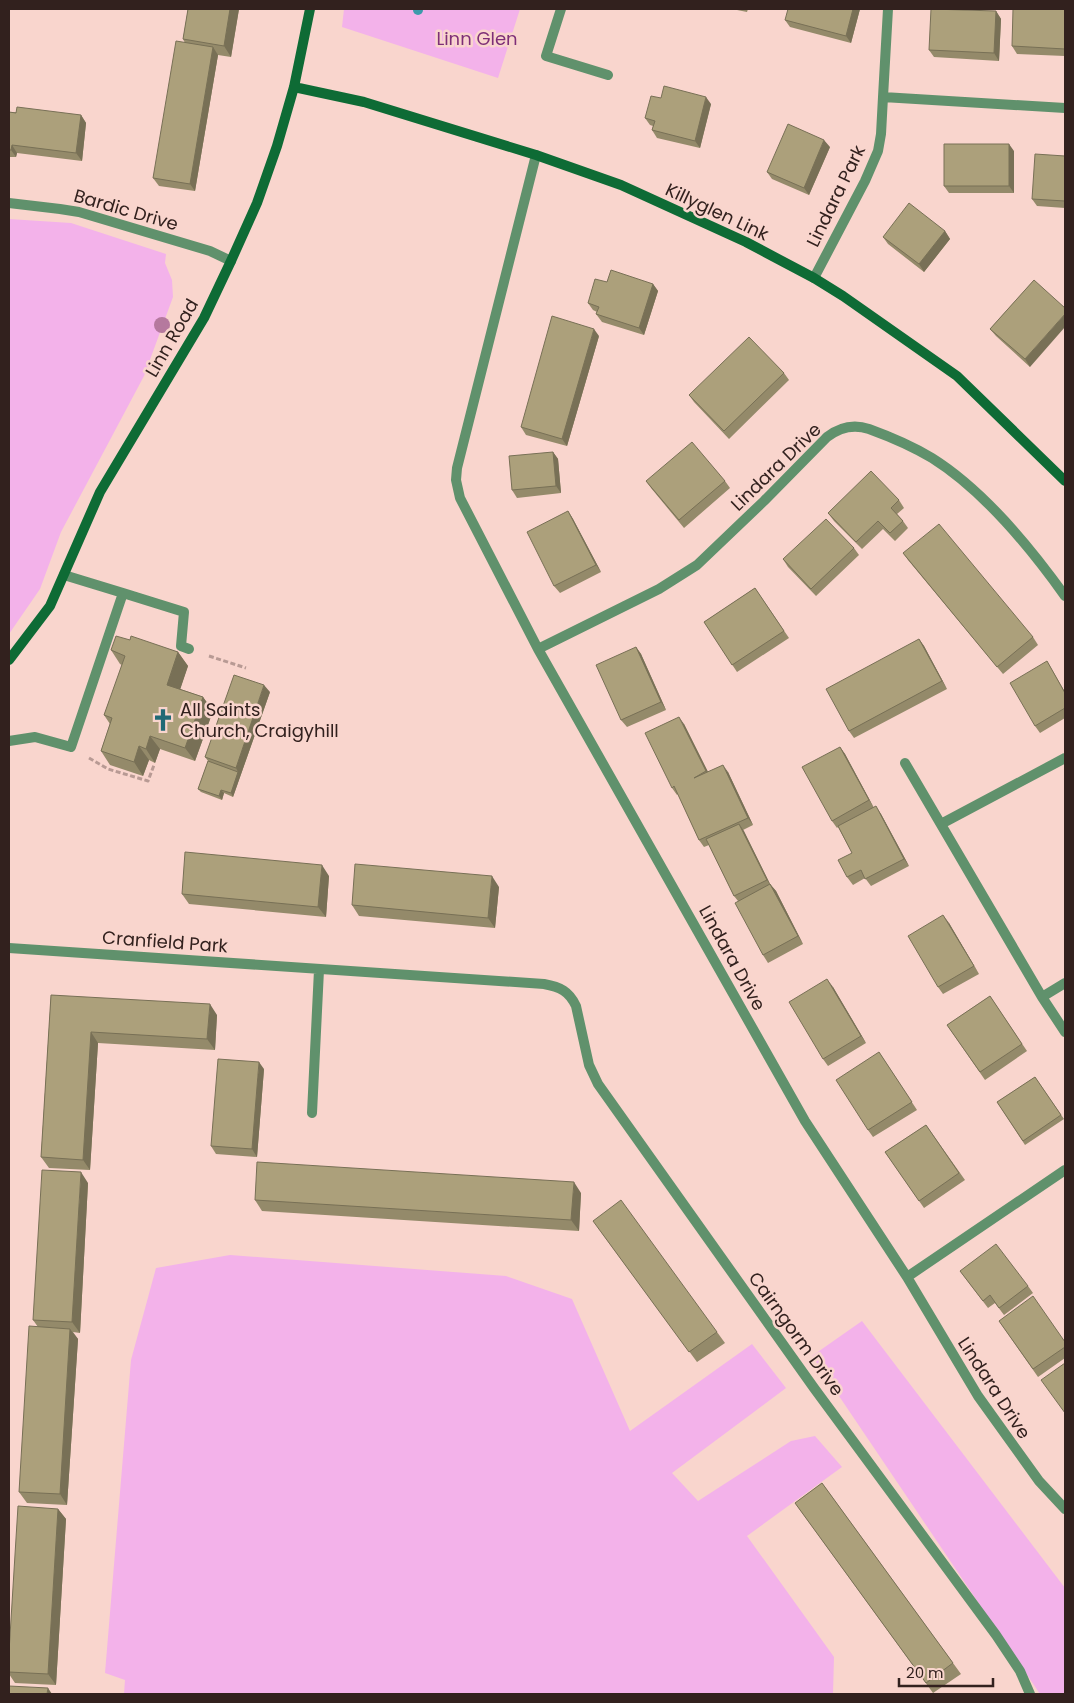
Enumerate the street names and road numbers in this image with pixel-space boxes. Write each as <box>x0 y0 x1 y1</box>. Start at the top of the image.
street label: Lindara Park <box>800 140 871 251</box>
street label: Killyglen Link <box>662 177 774 247</box>
street label: Bardic Drive <box>71 183 181 236</box>
street label: Linn Road <box>139 294 204 382</box>
street label: Lindara Drive <box>725 417 826 516</box>
street label: Lindara Drive <box>693 901 772 1015</box>
street label: Cranfield Park <box>101 925 229 958</box>
street label: Cairngorm Drive <box>743 1267 850 1401</box>
street label: Lindara Drive <box>952 1332 1037 1444</box>

